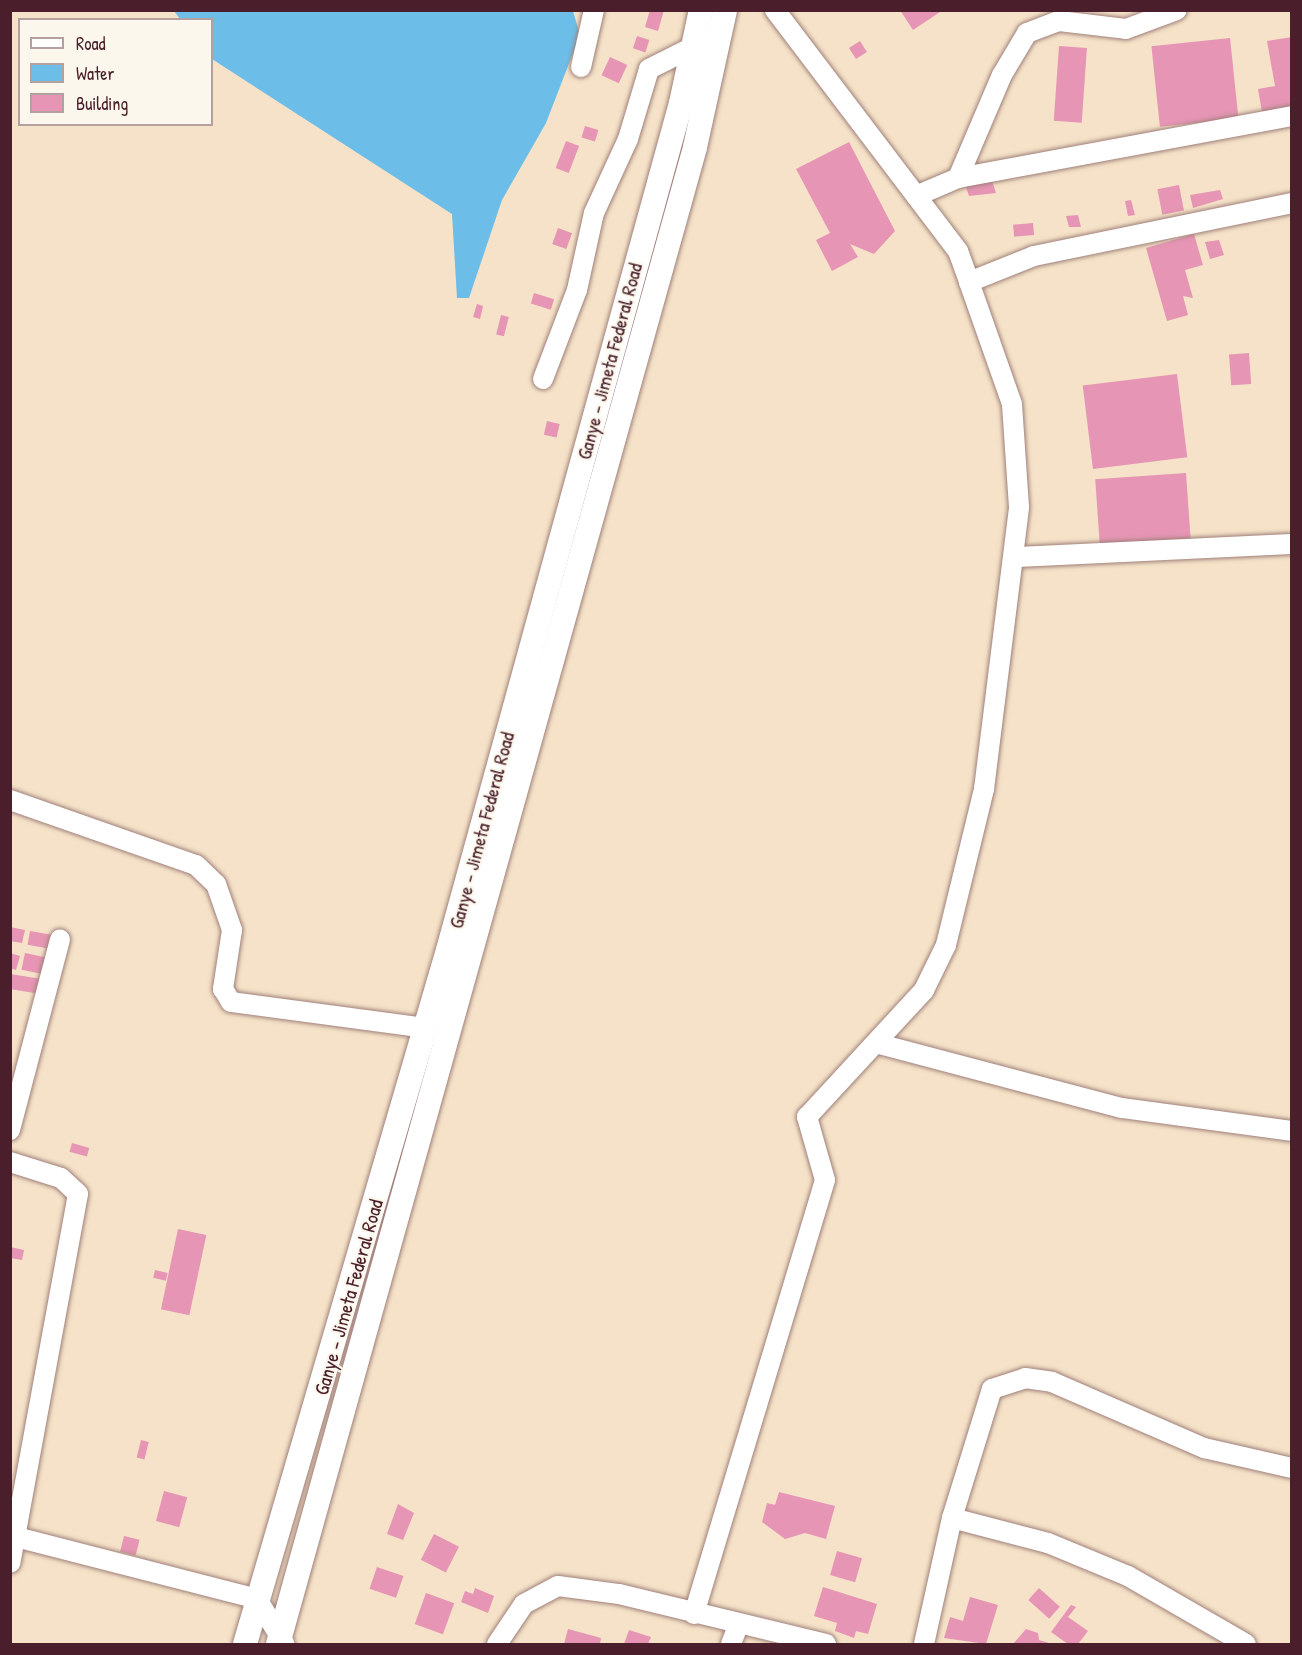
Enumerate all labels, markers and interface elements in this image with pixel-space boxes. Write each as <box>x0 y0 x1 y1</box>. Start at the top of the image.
legend <box>18 18 213 126</box>
text: Road <box>76 31 106 56</box>
text: Water <box>76 61 114 86</box>
text: Building <box>76 91 128 116</box>
street label: Ganye - Jimeta Federal Road <box>571 260 647 462</box>
street label: Ganye - Jimeta Federal Road <box>443 729 519 931</box>
street label: Ganye - Jimeta Federal Road <box>309 1196 387 1398</box>

